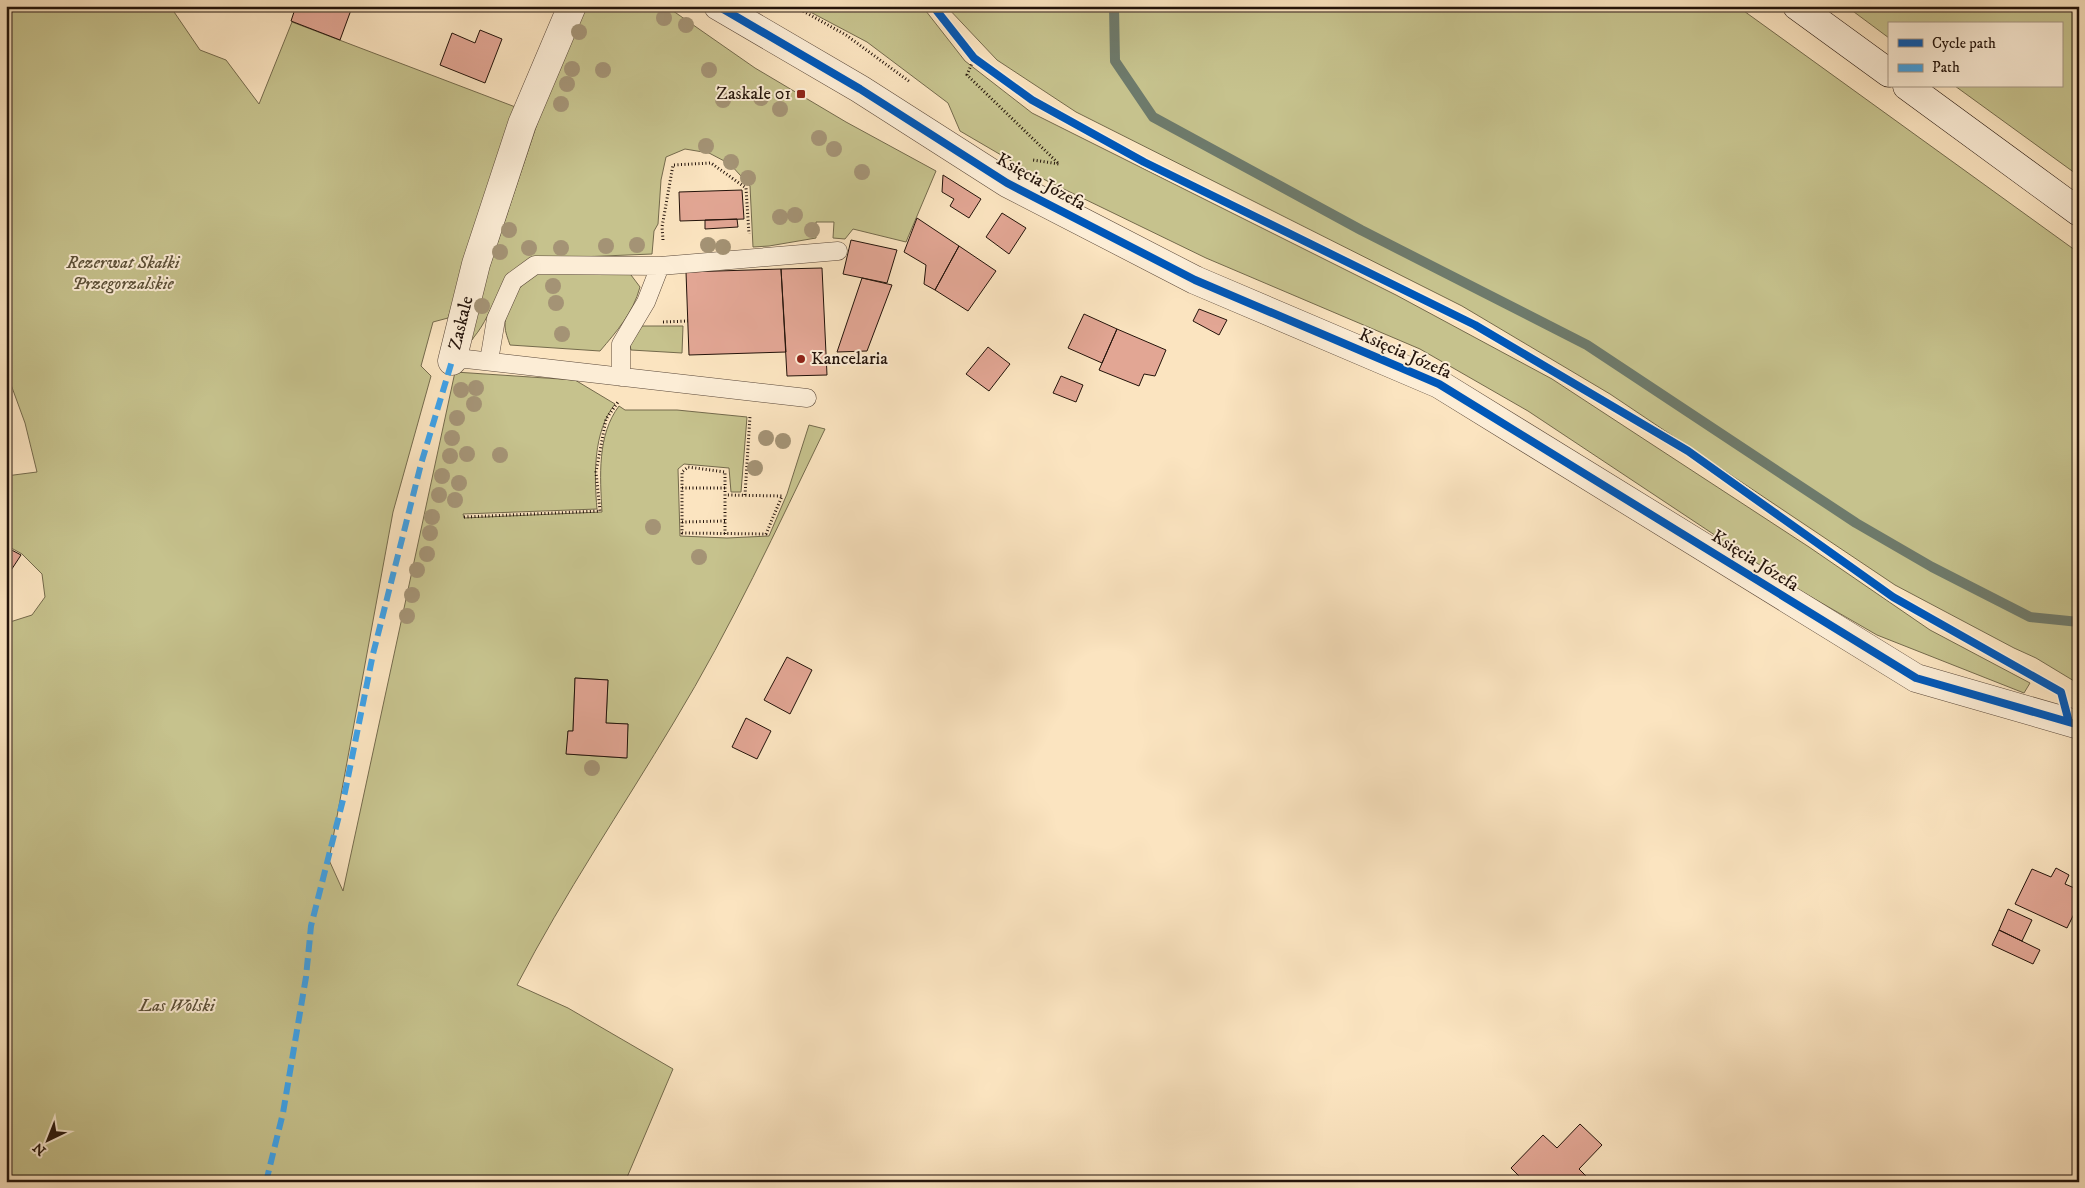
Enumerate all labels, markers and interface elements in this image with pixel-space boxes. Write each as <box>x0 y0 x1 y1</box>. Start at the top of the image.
legend <box>1888 22 2062 88</box>
text: Cycle path <box>1932 34 1996 53</box>
text: Path <box>1932 58 1960 77</box>
place label: Zaskale 01 <box>716 83 791 105</box>
marker: Zaskale 01 <box>795 88 807 100</box>
street label: Księcia Józefa <box>992 148 1090 216</box>
park label: Rezerwat Skałki Przegorzalskie <box>65 252 181 295</box>
street label: Zaskale <box>444 294 479 352</box>
street label: Księcia Józefa <box>1355 324 1455 384</box>
place label: Kancelaria <box>811 348 888 370</box>
marker: Kancelaria <box>795 353 807 365</box>
street label: Księcia Józefa <box>1707 525 1803 597</box>
park label: Las Wolski <box>138 995 216 1017</box>
north arrow <box>22 1116 72 1166</box>
text: N <box>29 1138 50 1159</box>

